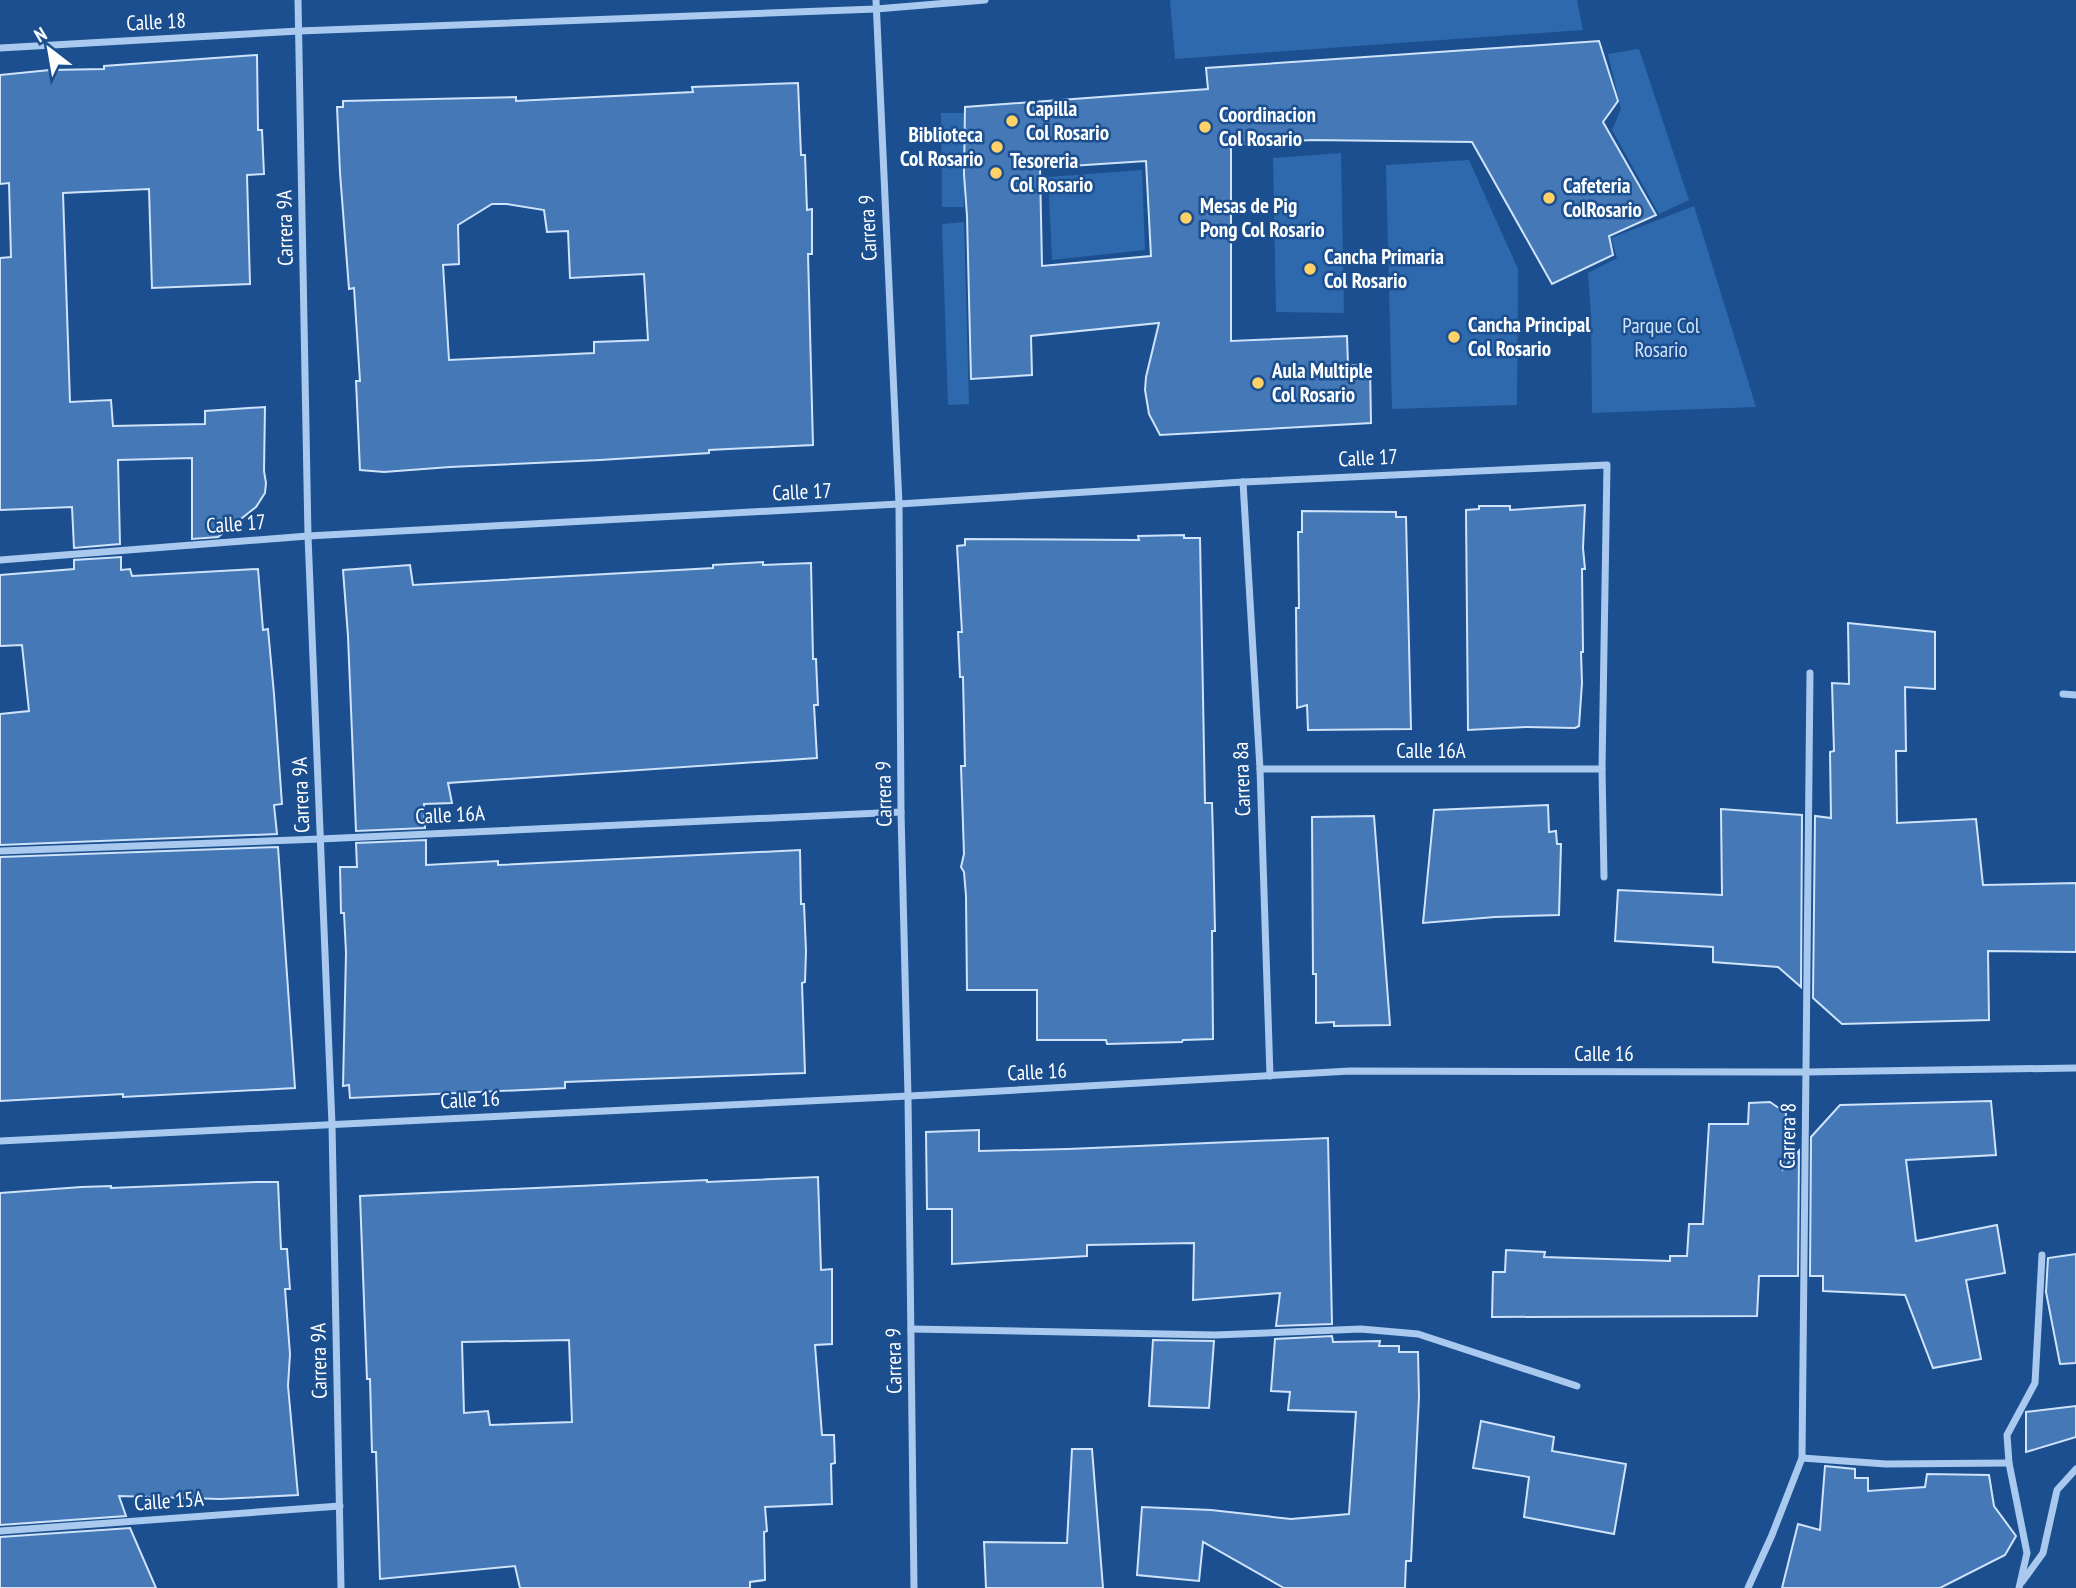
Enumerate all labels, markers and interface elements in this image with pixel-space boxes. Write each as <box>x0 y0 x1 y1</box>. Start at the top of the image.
street label: Calle 18 <box>126 6 186 37</box>
north arrow <box>14 14 84 84</box>
text: N <box>30 21 51 47</box>
place label: Capilla Col Rosario <box>1026 95 1109 146</box>
place label: Coordinacion Col Rosario <box>1219 101 1316 152</box>
marker: Capilla Col Rosario <box>1004 113 1020 129</box>
marker: Coordinacion Col Rosario <box>1197 119 1213 135</box>
place label: Biblioteca Col Rosario <box>900 121 983 172</box>
marker: Biblioteca Col Rosario <box>989 139 1005 155</box>
place label: Tesoreria Col Rosario <box>1010 147 1093 198</box>
marker: Tesoreria Col Rosario <box>988 165 1004 181</box>
place label: Cafeteria ColRosario <box>1563 172 1642 223</box>
street label: Carrera 9A <box>270 190 299 266</box>
marker: Cafeteria ColRosario <box>1541 190 1557 206</box>
place label: Mesas de Pig Pong Col Rosario <box>1200 192 1325 243</box>
street label: Carrera 9 <box>852 194 883 262</box>
marker: Mesas de Pig Pong Col Rosario <box>1178 210 1194 226</box>
place label: Cancha Primaria Col Rosario <box>1324 243 1444 294</box>
marker: Cancha Primaria Col Rosario <box>1302 261 1318 277</box>
place label: Cancha Principal Col Rosario <box>1468 311 1591 362</box>
park label: Parque Col Rosario <box>1622 312 1700 363</box>
marker: Cancha Principal Col Rosario <box>1446 329 1462 345</box>
place label: Aula Multiple Col Rosario <box>1271 357 1373 408</box>
marker: Aula Multiple Col Rosario <box>1250 375 1266 391</box>
street label: Calle 17 <box>1338 442 1398 473</box>
street label: Calle 17 <box>772 476 832 507</box>
street label: Calle 17 <box>205 508 267 539</box>
street label: Calle 16A <box>1396 737 1466 764</box>
street label: Carrera 8a <box>1227 741 1256 817</box>
street label: Carrera 9A <box>286 757 315 833</box>
street label: Carrera 9 <box>869 761 898 827</box>
street label: Calle 16A <box>415 799 485 830</box>
street label: Calle 16 <box>1574 1040 1634 1067</box>
street label: Calle 16 <box>1007 1056 1067 1087</box>
street label: Calle 16 <box>440 1084 500 1115</box>
street label: Carrera 8 <box>1773 1103 1802 1169</box>
street label: Carrera 9A <box>304 1323 333 1399</box>
street label: Carrera 9 <box>879 1328 908 1394</box>
street label: Calle 15A <box>133 1485 205 1516</box>

